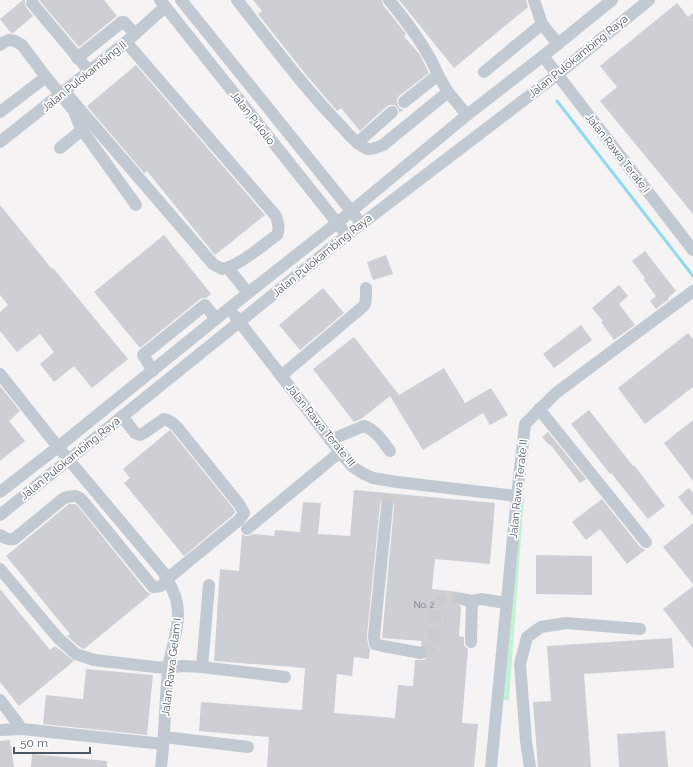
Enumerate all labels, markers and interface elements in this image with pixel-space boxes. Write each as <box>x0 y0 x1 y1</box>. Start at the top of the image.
street label: Jalan Pulokambing Raya <box>526 12 631 101</box>
street label: Jalan Pulokambing II <box>39 38 129 114</box>
street label: Jalan Pulolio <box>228 89 278 148</box>
street label: Jalan Rawa Terate I <box>583 111 653 195</box>
street label: Jalan Pulokambing Raya <box>270 211 375 300</box>
street label: Jalan Rawa Terate III <box>283 381 358 469</box>
street label: Jalan Pulokambing Raya <box>18 414 123 503</box>
street label: Jalan Rawa Terate II <box>507 439 530 539</box>
house number: No. 2 <box>414 600 435 610</box>
street label: Jalan Rawa Gelam I <box>159 617 184 717</box>
scale bar <box>14 729 90 755</box>
text: 50 m <box>20 736 48 750</box>

